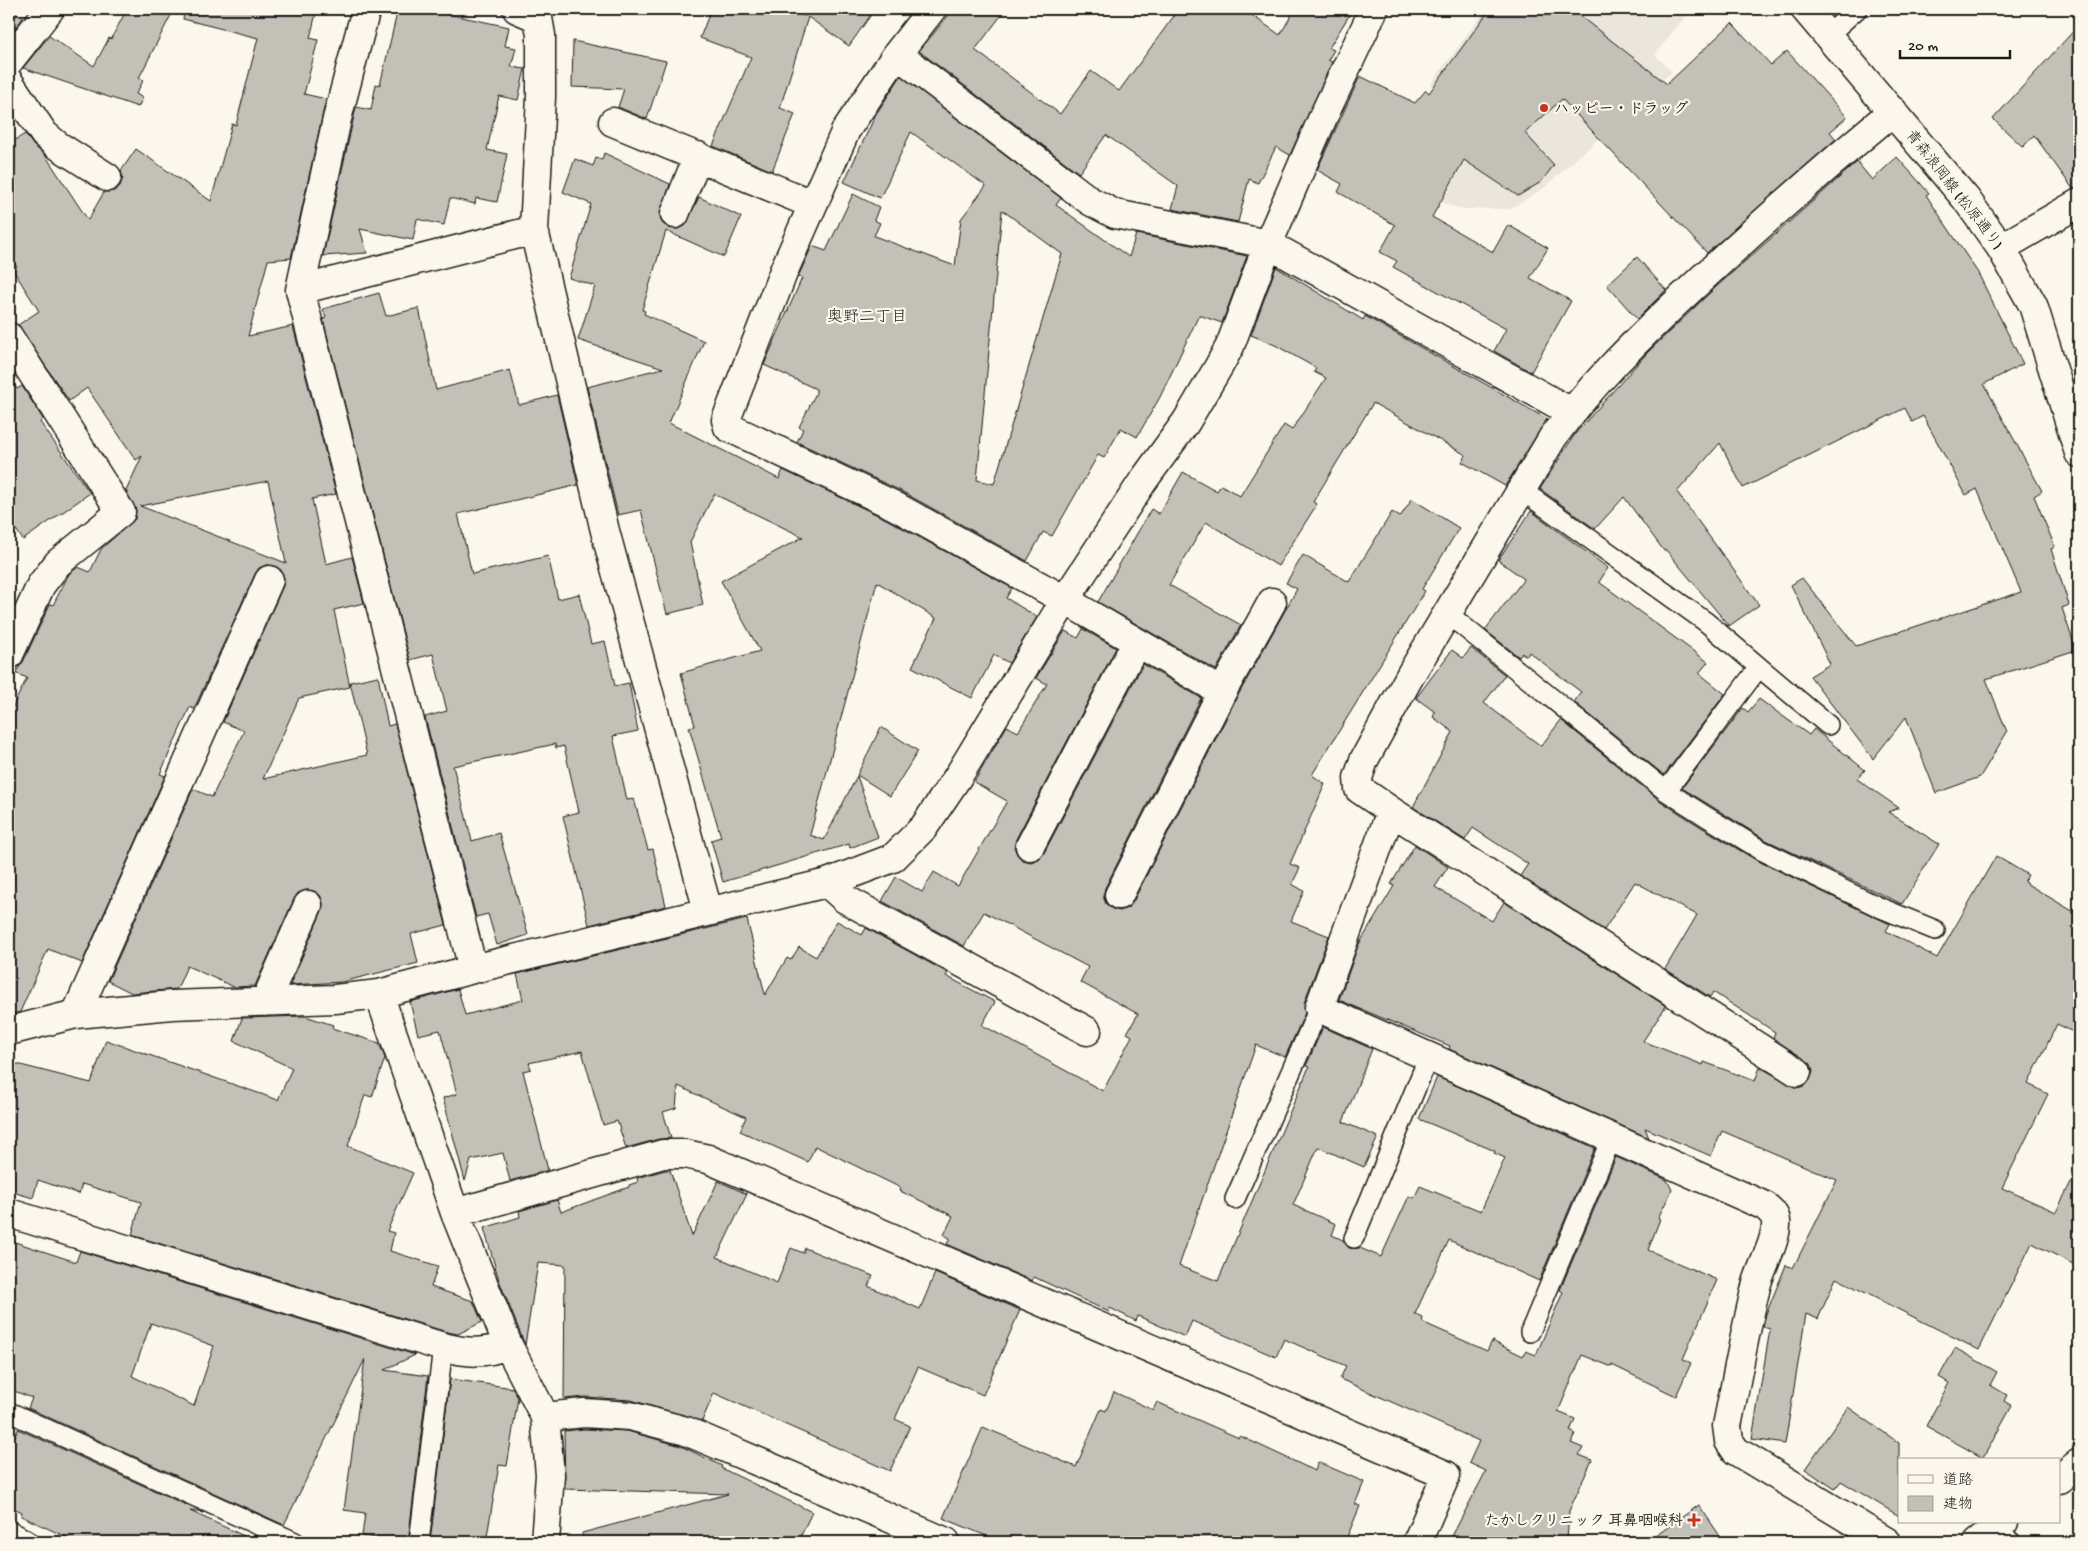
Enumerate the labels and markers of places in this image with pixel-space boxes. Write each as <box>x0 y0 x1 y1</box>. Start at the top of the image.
place label: ハッピー・ドラッグ <box>1554 100 1688 119</box>
marker: ハッピー・ドラッグ <box>1538 102 1550 114</box>
place label: たかしクリニック 耳鼻咽喉科 <box>1484 1512 1683 1531</box>
marker: たかしクリニック 耳鼻咽喉科 <box>1687 1513 1701 1527</box>

